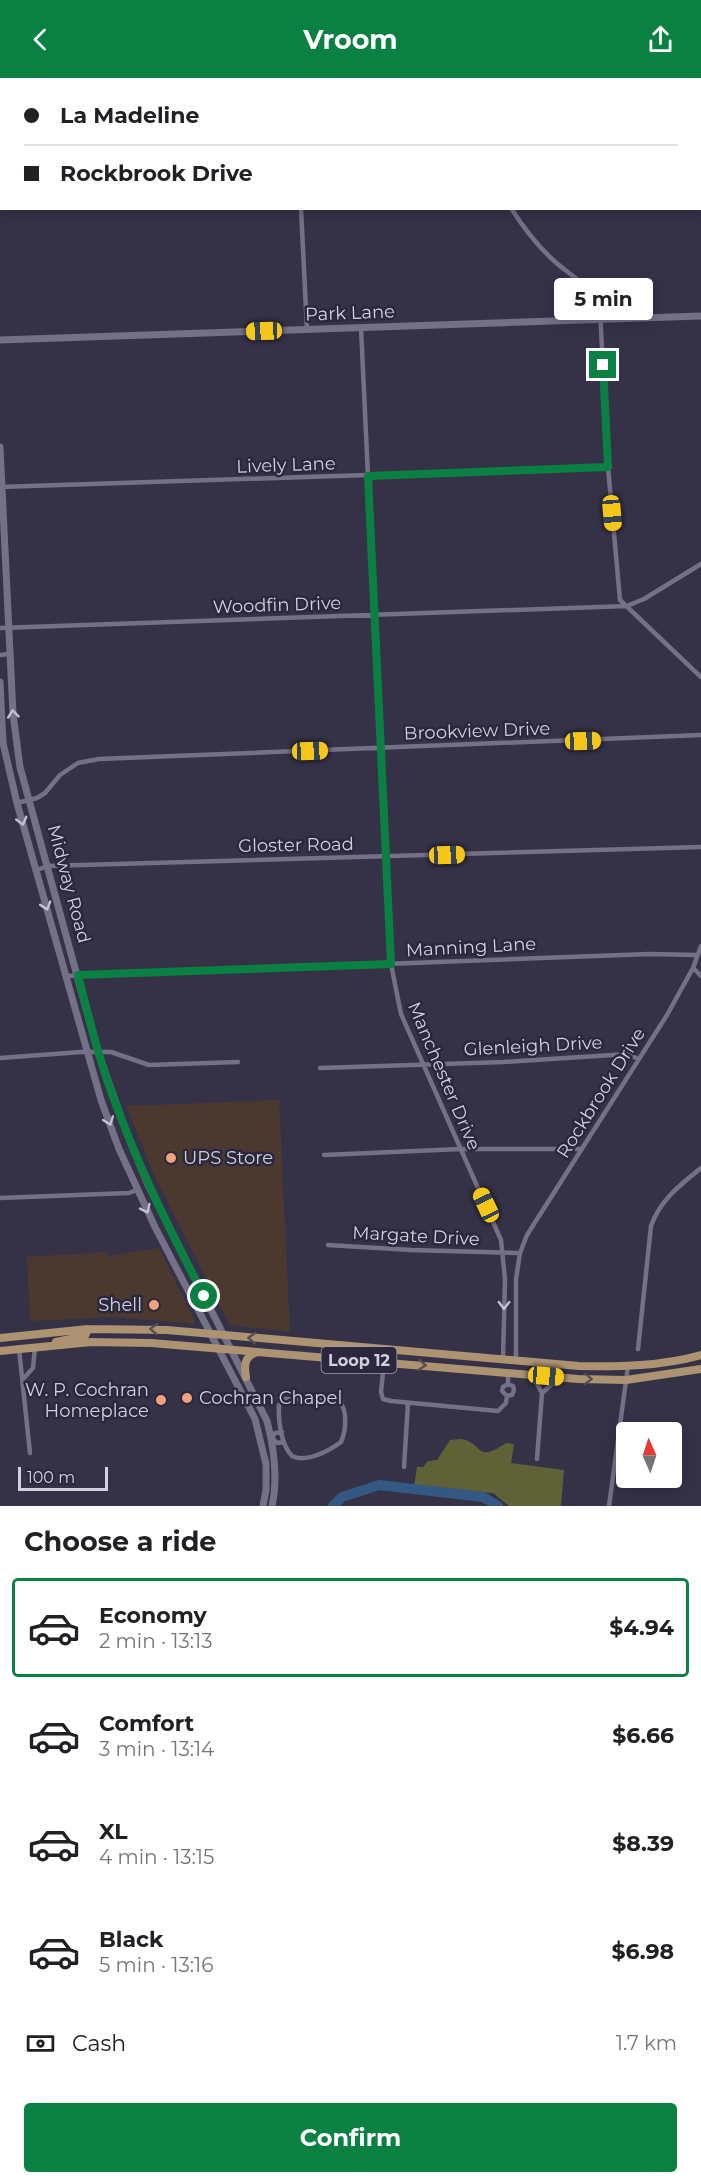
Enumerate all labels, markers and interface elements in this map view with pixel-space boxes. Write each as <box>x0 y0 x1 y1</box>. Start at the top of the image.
icon: back <box>24 23 57 56</box>
text: Vroom <box>303 23 398 56</box>
icon: share <box>644 23 677 56</box>
text: La Madeline <box>60 102 199 129</box>
text: Rockbrook Drive <box>60 160 253 187</box>
callout: 5 min <box>554 278 652 320</box>
text: 5 min <box>574 287 633 311</box>
street label: Park Lane <box>305 300 396 326</box>
car <box>246 321 282 341</box>
route end <box>589 351 616 378</box>
street label: Lively Lane <box>236 452 336 478</box>
car <box>601 494 623 532</box>
street label: Woodfin Drive <box>212 592 342 618</box>
one-way arrow <box>7 710 20 719</box>
street label: Brookview Drive <box>403 717 551 745</box>
car <box>565 731 601 751</box>
car <box>292 741 328 761</box>
one-way arrow <box>15 816 27 826</box>
street label: Midway Road <box>43 822 95 946</box>
street label: Gloster Road <box>238 833 354 857</box>
car <box>429 845 465 865</box>
one-way arrow <box>39 900 51 911</box>
street label: Manning Lane <box>405 933 537 961</box>
street label: Manchester Drive <box>403 999 485 1153</box>
street label: Rockbrook Drive <box>552 1024 650 1162</box>
street label: Glenleigh Drive <box>463 1031 603 1061</box>
one-way arrow <box>101 1115 114 1126</box>
place label: UPS Store <box>183 1147 273 1169</box>
marker: UPS Store <box>164 1151 178 1165</box>
car <box>470 1185 502 1225</box>
one-way arrow <box>139 1202 151 1213</box>
street label: Margate Drive <box>352 1222 480 1250</box>
route start <box>190 1282 217 1309</box>
place label: Shell <box>98 1294 142 1316</box>
marker: Shell <box>147 1298 161 1312</box>
one-way arrow <box>498 1301 511 1310</box>
one-way arrow <box>149 1323 158 1336</box>
one-way arrow <box>247 1331 256 1344</box>
road number: Loop 12 <box>322 1347 397 1373</box>
one-way arrow <box>417 1358 426 1371</box>
car <box>527 1365 565 1387</box>
one-way arrow <box>583 1373 592 1386</box>
place label: W. P. Cochran Homeplace <box>25 1379 149 1422</box>
place label: Cochran Chapel <box>199 1387 342 1409</box>
marker: Cochran Chapel <box>180 1391 194 1405</box>
marker: W. P. Cochran Homeplace <box>154 1393 168 1407</box>
north arrow <box>616 1422 682 1488</box>
map controls <box>616 1422 682 1488</box>
scale bar <box>18 1464 108 1492</box>
text: 100 m <box>27 1468 75 1487</box>
text: Choose a ride <box>24 1525 216 1558</box>
icon: car <box>27 1601 81 1655</box>
text: Economy <box>99 1602 207 1629</box>
text: $4.94 <box>609 1614 674 1641</box>
text: 2 min · 13:13 <box>99 1629 212 1653</box>
icon: car <box>27 1709 81 1763</box>
text: Comfort <box>99 1710 194 1737</box>
text: $6.66 <box>612 1722 674 1749</box>
text: 3 min · 13:14 <box>99 1737 214 1761</box>
icon: car <box>27 1817 81 1871</box>
text: XL <box>99 1818 128 1845</box>
text: $8.39 <box>612 1830 674 1857</box>
text: 4 min · 13:15 <box>99 1845 214 1869</box>
icon: car <box>27 1925 81 1979</box>
text: Black <box>99 1926 163 1953</box>
text: $6.98 <box>611 1938 674 1965</box>
text: 5 min · 13:16 <box>99 1953 213 1977</box>
icon: cash <box>24 2027 57 2060</box>
text: Cash <box>72 2030 126 2057</box>
text: 1.7 km <box>616 2031 677 2055</box>
button: Confirm <box>24 2103 677 2172</box>

